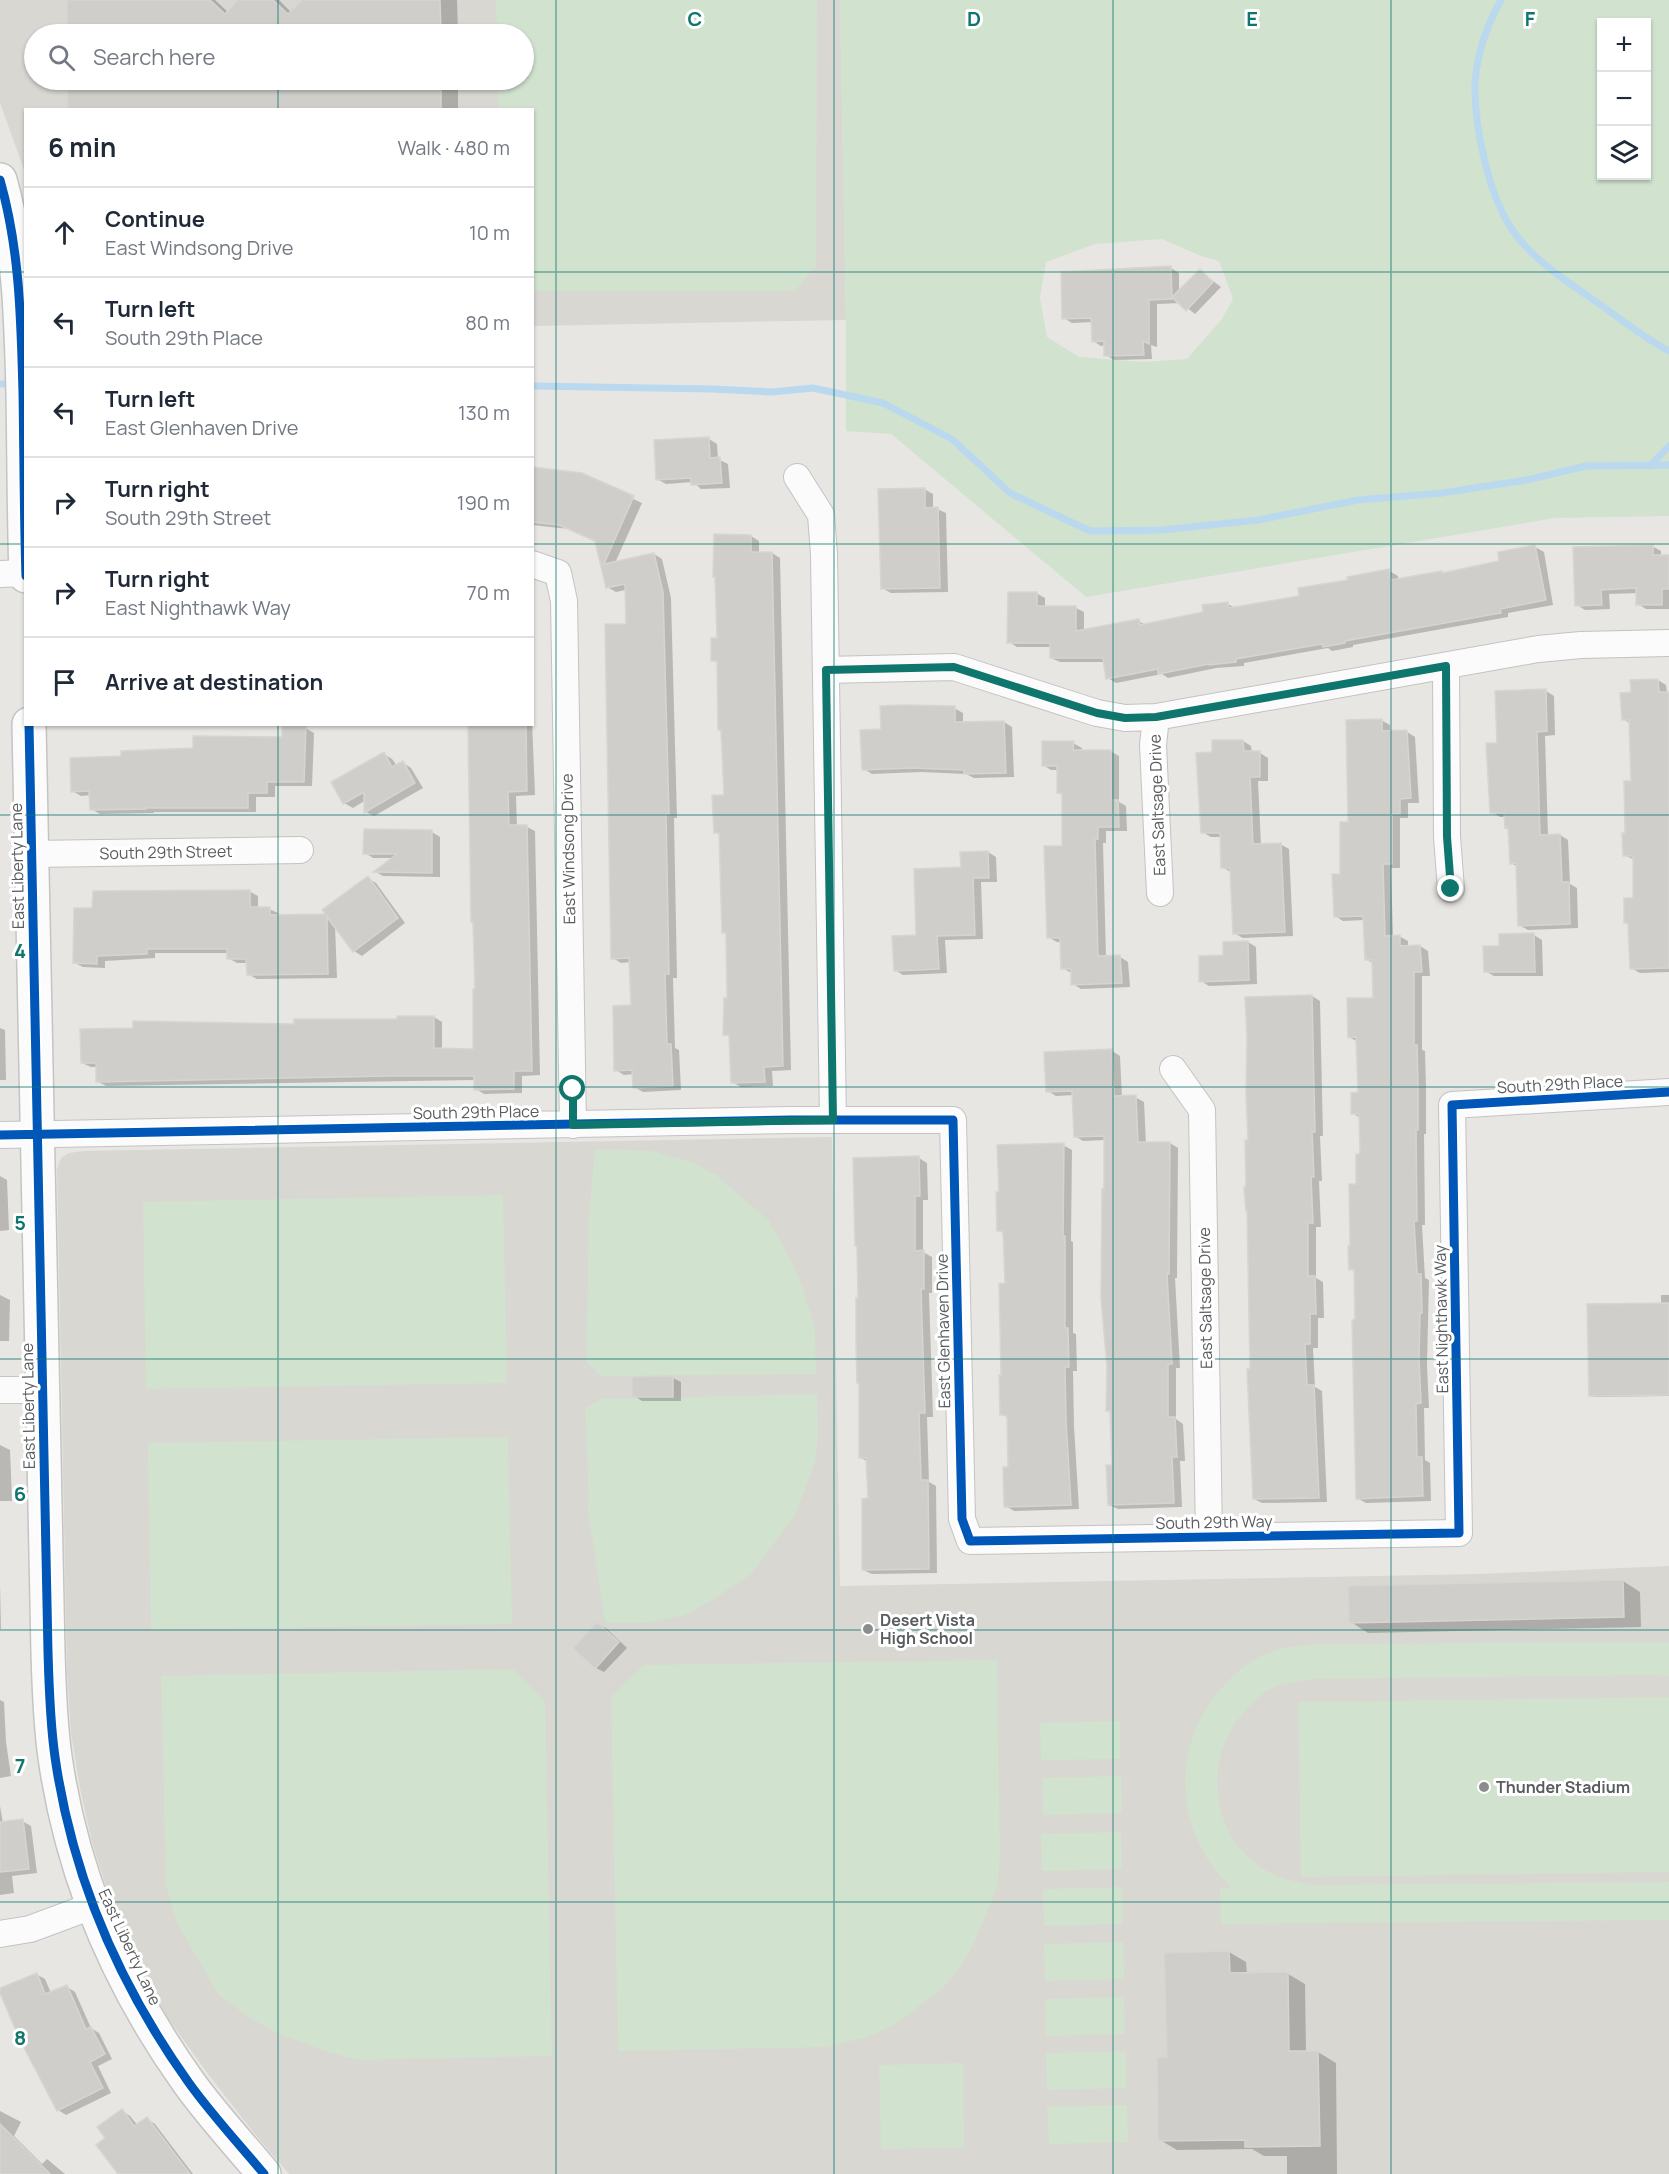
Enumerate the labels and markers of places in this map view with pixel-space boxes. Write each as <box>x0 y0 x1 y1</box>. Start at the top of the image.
place label: Desert Vista High School <box>880 1609 975 1649</box>
marker: Desert Vista High School <box>861 1622 875 1636</box>
place label: Thunder Stadium <box>1496 1776 1630 1798</box>
marker: Thunder Stadium <box>1477 1780 1491 1794</box>

